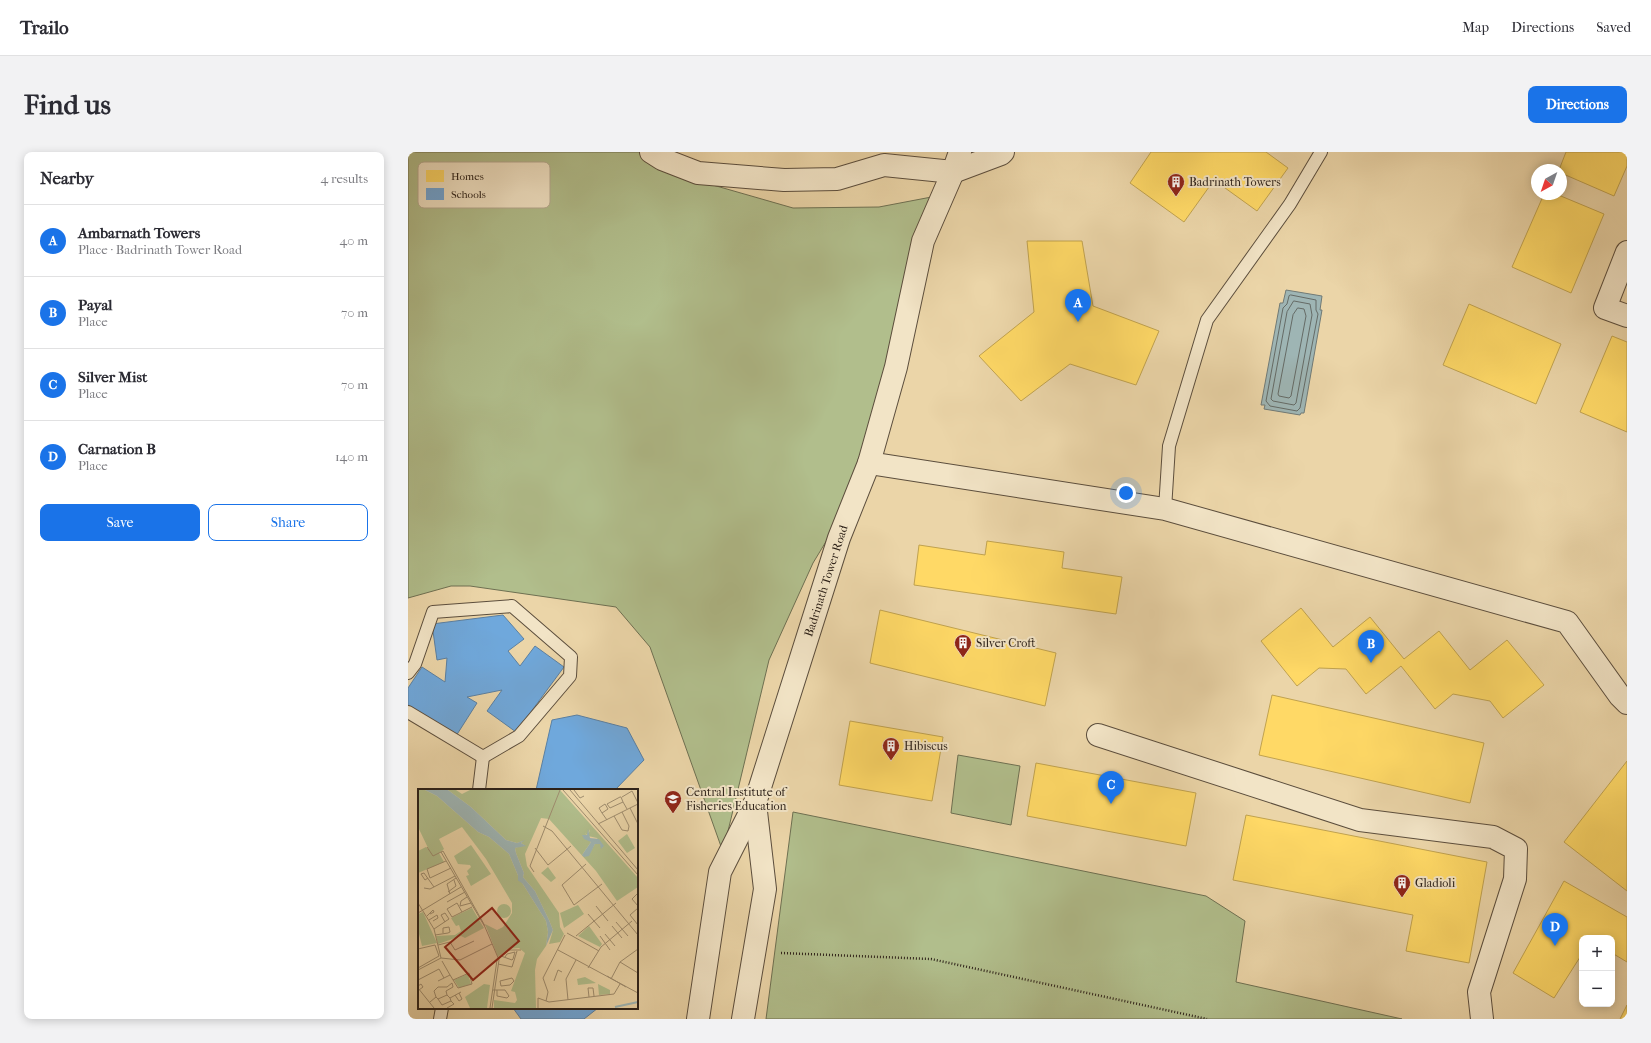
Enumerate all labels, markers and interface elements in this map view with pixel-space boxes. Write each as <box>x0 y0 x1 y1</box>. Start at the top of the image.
text: Trailo <box>20 17 69 39</box>
text: Map <box>1462 19 1489 36</box>
text: Directions <box>1511 19 1574 36</box>
text: Saved <box>1596 19 1631 36</box>
button: Directions <box>1528 86 1627 123</box>
text: Find us <box>24 88 111 121</box>
legend <box>418 162 550 208</box>
north arrow <box>1531 164 1567 200</box>
text: Nearby <box>40 168 94 188</box>
text: Homes <box>451 170 484 183</box>
text: 4 results <box>321 171 368 186</box>
building icon: Badrinath Towers <box>1166 172 1186 197</box>
place label: Badrinath Towers <box>1189 175 1281 189</box>
text: Schools <box>451 188 486 201</box>
text: Ambarnath Towers <box>78 224 200 242</box>
text: A <box>49 233 57 248</box>
text: 40 m <box>340 233 368 248</box>
text: Place · Badrinath Tower Road <box>78 242 242 257</box>
pin: A <box>1065 289 1091 322</box>
text: Payal <box>78 296 113 314</box>
text: B <box>49 305 57 320</box>
text: 70 m <box>341 305 368 320</box>
text: Place <box>78 314 108 329</box>
text: Silver Mist <box>78 368 147 386</box>
text: C <box>49 377 57 392</box>
text: 70 m <box>341 377 368 392</box>
text: Place <box>78 386 108 401</box>
text: Carnation B <box>78 440 156 458</box>
text: D <box>48 449 58 464</box>
text: 140 m <box>335 449 368 464</box>
text: Place <box>78 458 108 473</box>
your location <box>1116 483 1136 503</box>
button: Save <box>40 504 200 541</box>
button: Share <box>208 504 368 541</box>
street label: Badrinath Tower Road <box>801 523 851 639</box>
pin: B <box>1358 630 1384 663</box>
building icon: Silver Croft <box>953 633 973 658</box>
place label: Silver Croft <box>976 636 1036 650</box>
building icon: Hibiscus <box>881 736 901 761</box>
place label: Hibiscus <box>904 739 948 753</box>
pin: C <box>1098 771 1124 804</box>
place label: Central Institute of Fisheries Education <box>686 785 788 813</box>
inset map <box>418 789 638 1009</box>
school or university icon: Central Institute of Fisheries Education <box>663 789 683 814</box>
building icon: Gladioli <box>1392 873 1412 898</box>
place label: Gladioli <box>1415 876 1456 890</box>
pin: D <box>1542 913 1568 946</box>
map controls <box>1579 935 1615 1007</box>
button: + <box>1579 935 1615 971</box>
button: − <box>1579 971 1615 1007</box>

